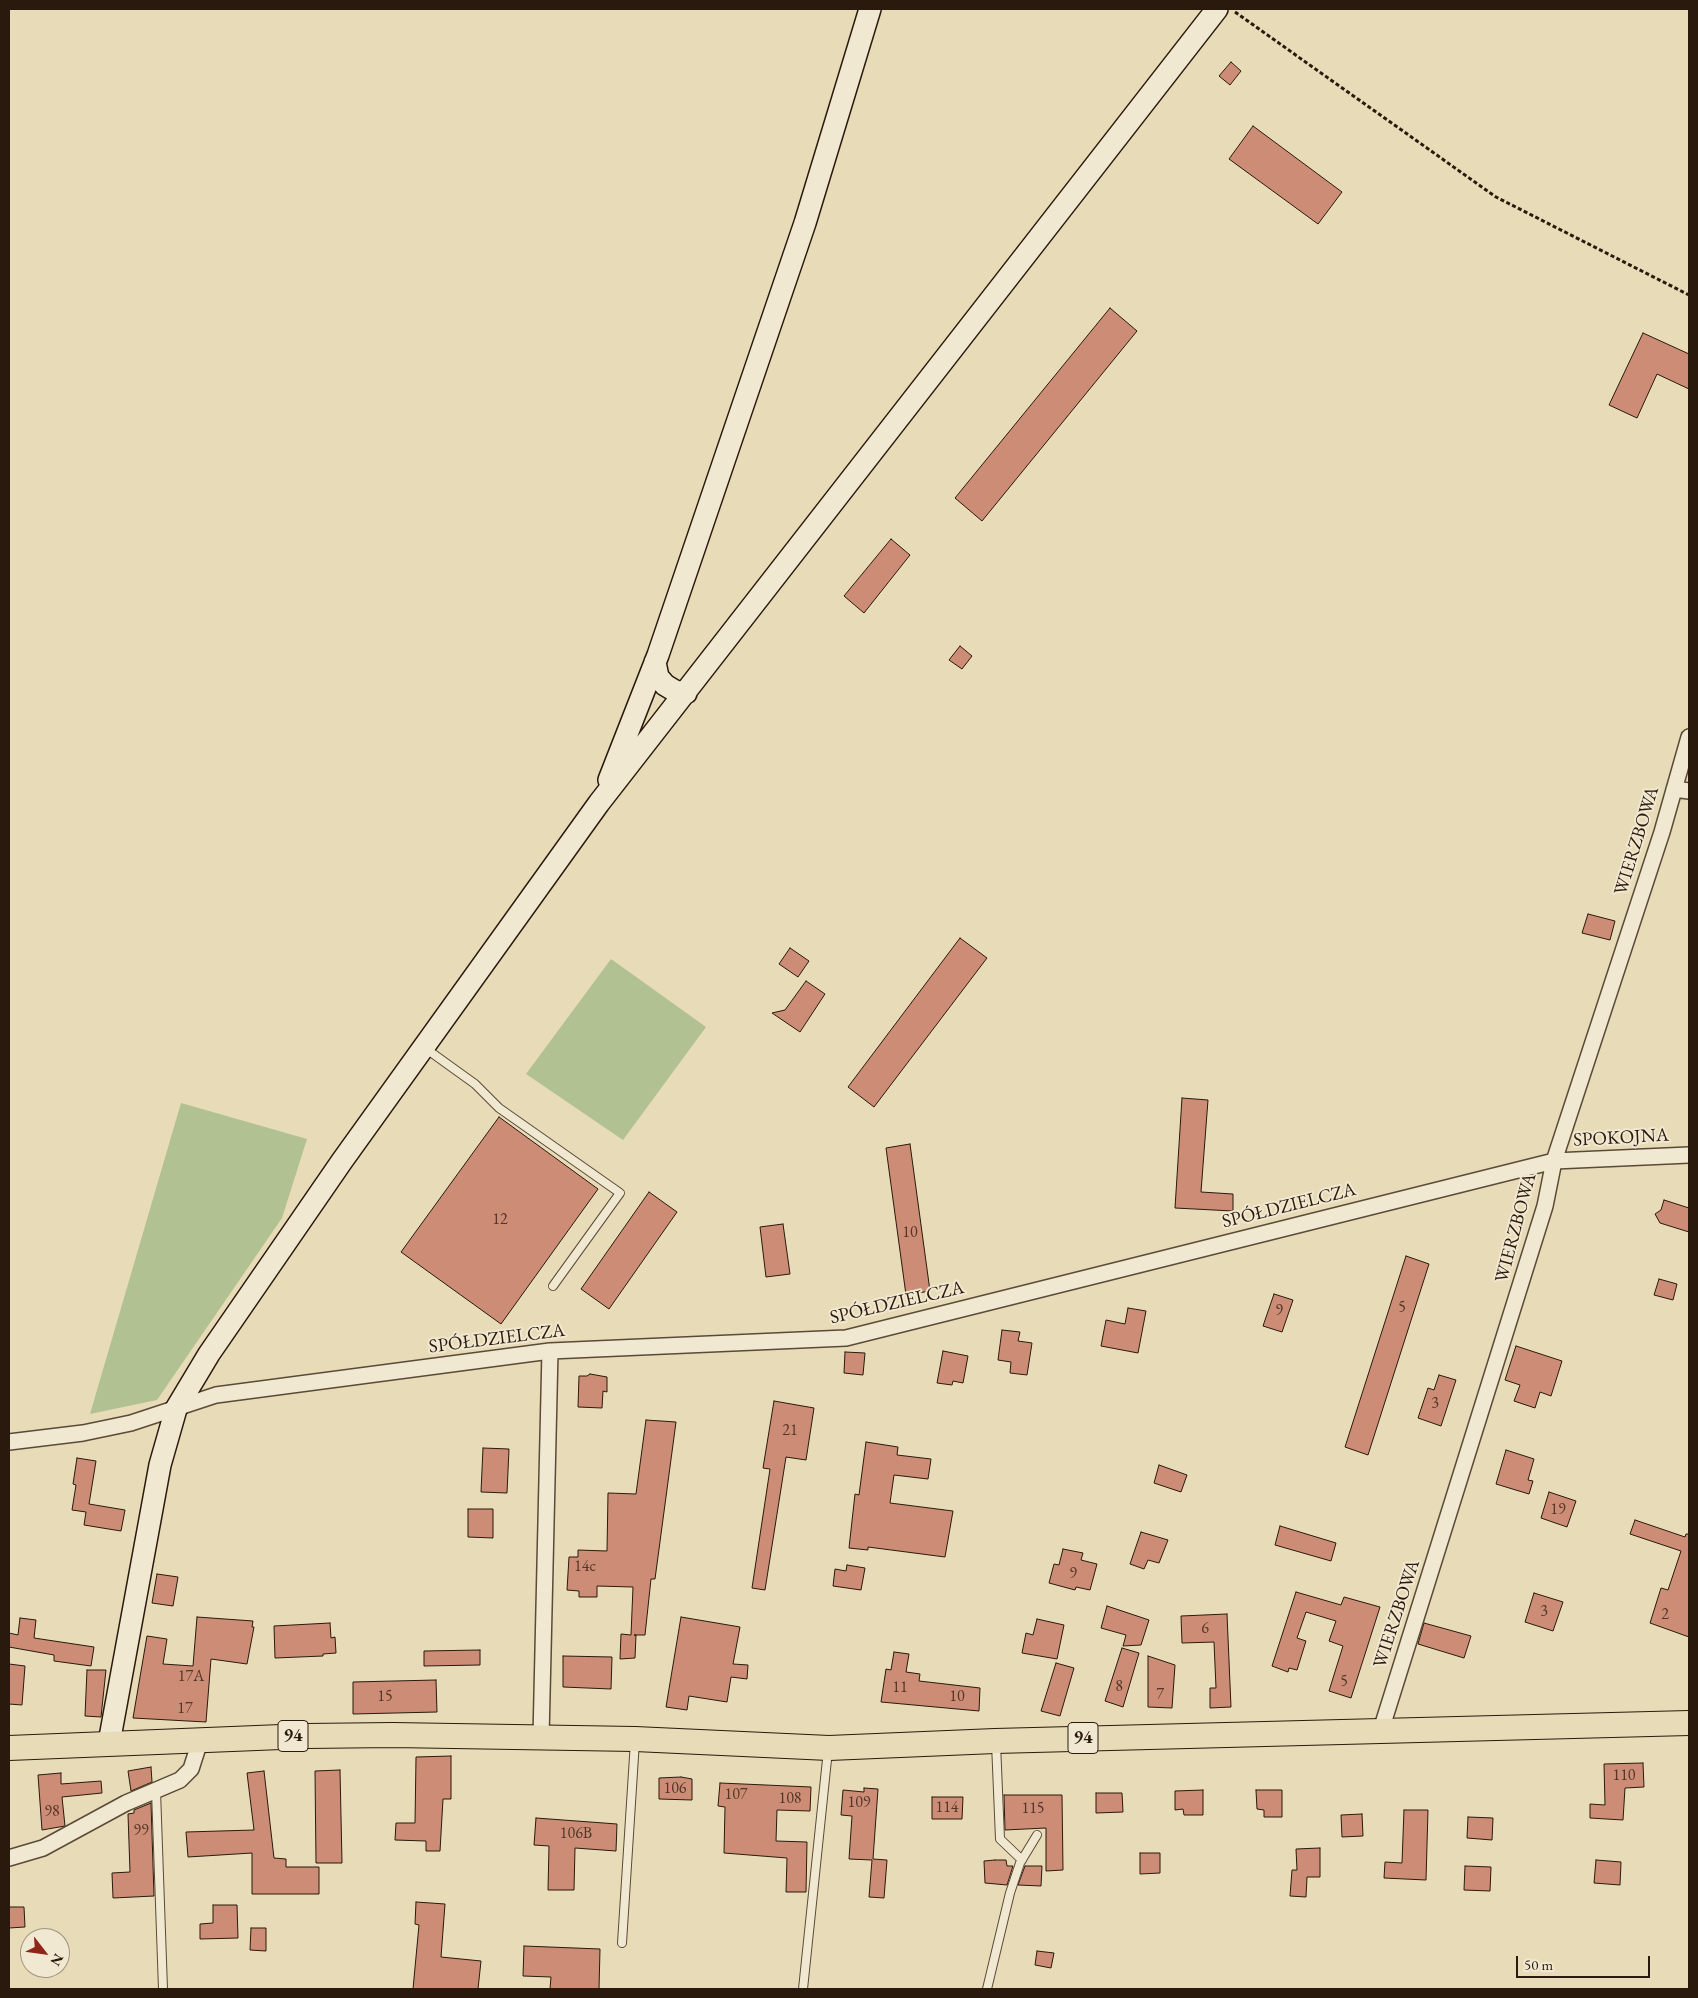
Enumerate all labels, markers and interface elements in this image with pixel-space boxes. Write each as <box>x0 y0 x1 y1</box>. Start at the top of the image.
street label: WIERZBOWA <box>1610 784 1664 898</box>
street label: SPOKOJNA <box>1573 1124 1669 1152</box>
street label: WIERZBOWA <box>1490 1171 1542 1285</box>
street label: SPÓŁDZIELCZA <box>1220 1178 1358 1234</box>
house number: 12 <box>492 1210 508 1230</box>
house number: 10 <box>902 1223 918 1243</box>
street label: SPÓŁDZIELCZA <box>828 1276 966 1330</box>
house number: 5 <box>1398 1298 1406 1318</box>
house number: 9 <box>1275 1301 1283 1321</box>
street label: SPÓŁDZIELCZA <box>428 1319 566 1359</box>
house number: 3 <box>1431 1394 1439 1414</box>
house number: 21 <box>782 1421 798 1441</box>
house number: 19 <box>1550 1500 1566 1520</box>
house number: 14c <box>574 1557 596 1577</box>
street label: WIERZBOWA <box>1369 1557 1425 1671</box>
house number: 9 <box>1069 1564 1077 1584</box>
house number: 3 <box>1540 1602 1548 1622</box>
house number: 2 <box>1661 1605 1669 1625</box>
house number: 6 <box>1201 1619 1209 1639</box>
house number: 17A <box>178 1667 204 1687</box>
house number: 5 <box>1340 1672 1348 1692</box>
house number: 8 <box>1115 1677 1123 1697</box>
house number: 11 <box>892 1678 908 1698</box>
house number: 7 <box>1156 1685 1164 1705</box>
house number: 15 <box>377 1687 393 1707</box>
house number: 10 <box>949 1687 965 1707</box>
house number: 17 <box>177 1699 193 1719</box>
road number: 94 <box>278 1720 308 1752</box>
road number: 94 <box>1068 1722 1098 1754</box>
house number: 110 <box>1612 1766 1636 1786</box>
house number: 106 <box>663 1779 687 1799</box>
house number: 107 <box>724 1785 748 1805</box>
house number: 108 <box>778 1789 802 1809</box>
house number: 109 <box>847 1793 871 1813</box>
house number: 114 <box>935 1798 959 1818</box>
house number: 115 <box>1021 1799 1045 1819</box>
house number: 98 <box>44 1802 60 1822</box>
house number: 99 <box>133 1821 149 1841</box>
house number: 106B <box>560 1824 592 1844</box>
north arrow <box>20 1928 70 1978</box>
scale bar <box>1518 1946 1652 1978</box>
text: N <box>47 1951 68 1969</box>
text: 50 m <box>1524 1955 1553 1974</box>

